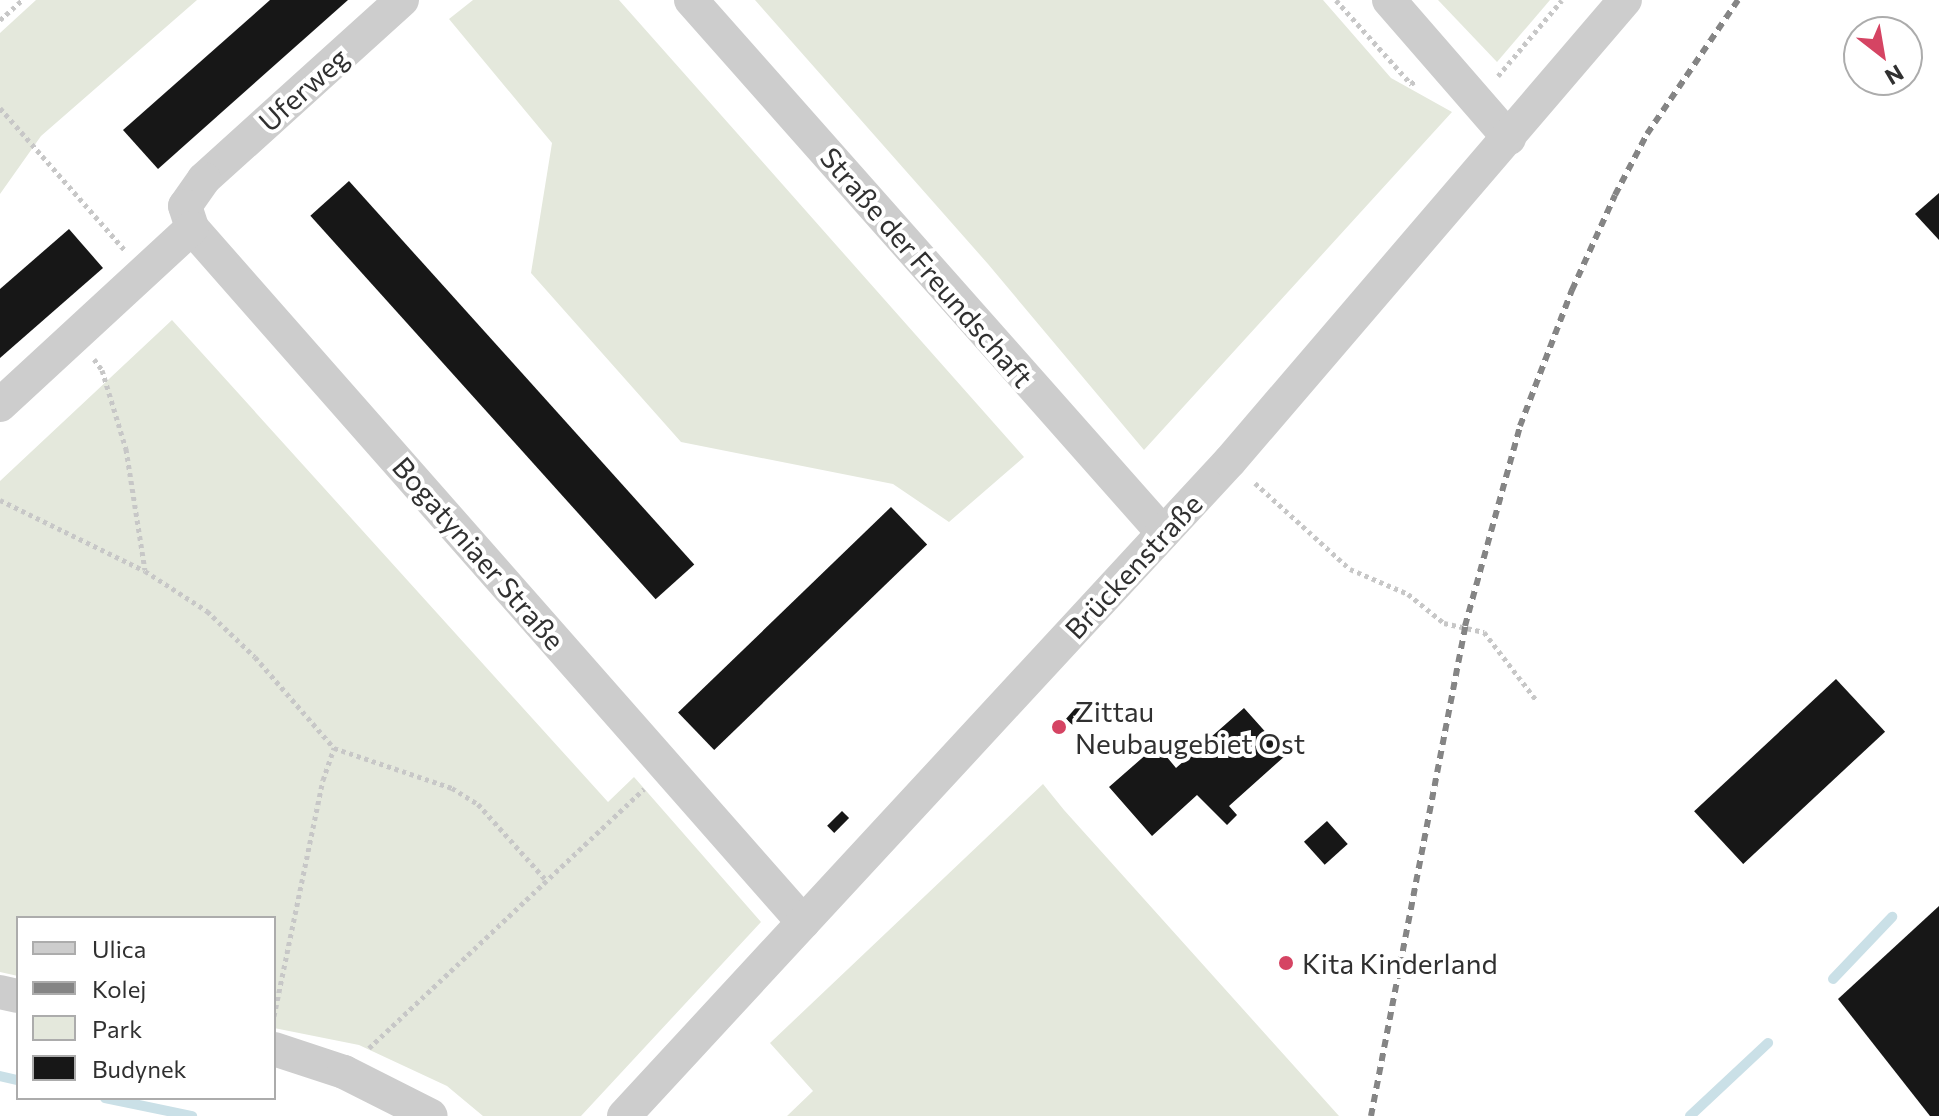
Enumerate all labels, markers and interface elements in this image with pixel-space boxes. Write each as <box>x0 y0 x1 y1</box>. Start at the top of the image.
north arrow <box>1843 16 1923 96</box>
street label: Uferweg <box>251 40 355 138</box>
text: N <box>1881 59 1909 91</box>
street label: Straße der Freundschaft <box>814 140 1040 394</box>
street label: Bogatyniaer Straße <box>386 450 572 656</box>
street label: Brückenstraße <box>1057 487 1209 645</box>
place label: Zittau Neubaugebiet Ost <box>1075 694 1305 760</box>
marker: Zittau Neubaugebiet Ost <box>1050 718 1068 736</box>
legend <box>16 916 276 1100</box>
text: Ulica <box>92 934 146 963</box>
place label: Kita Kinderland <box>1302 946 1498 980</box>
marker: Kita Kinderland <box>1277 954 1295 972</box>
text: Kolej <box>92 974 146 1003</box>
text: Park <box>92 1014 142 1043</box>
text: Budynek <box>92 1054 187 1083</box>

